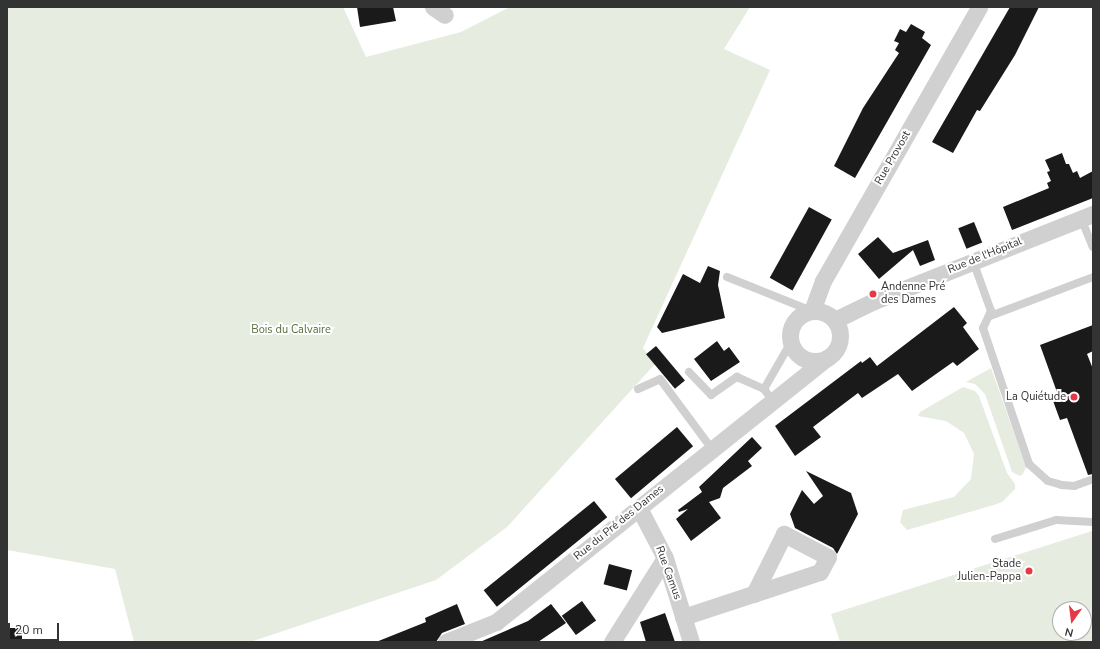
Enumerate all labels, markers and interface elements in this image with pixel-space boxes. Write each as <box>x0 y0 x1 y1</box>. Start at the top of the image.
street label: Rue Provost <box>872 129 914 187</box>
street label: Rue de l'Hôpital <box>946 235 1024 277</box>
place label: Andenne Pré des Dames <box>881 281 945 307</box>
marker: Andenne Pré des Dames <box>868 289 878 299</box>
park label: Bois du Calvaire <box>251 323 331 337</box>
place label: La Quiétude <box>1006 390 1066 404</box>
marker: La Quiétude <box>1069 392 1079 402</box>
street label: Rue du Pré des Dames <box>571 483 667 563</box>
street label: Rue Camus <box>652 544 684 602</box>
place label: Stade Julien-Pappa <box>958 558 1021 584</box>
marker: Stade Julien-Pappa <box>1024 566 1034 576</box>
north arrow <box>1052 601 1092 641</box>
scale bar <box>10 615 61 641</box>
text: 20 m <box>15 622 43 638</box>
text: N <box>1063 624 1075 640</box>

